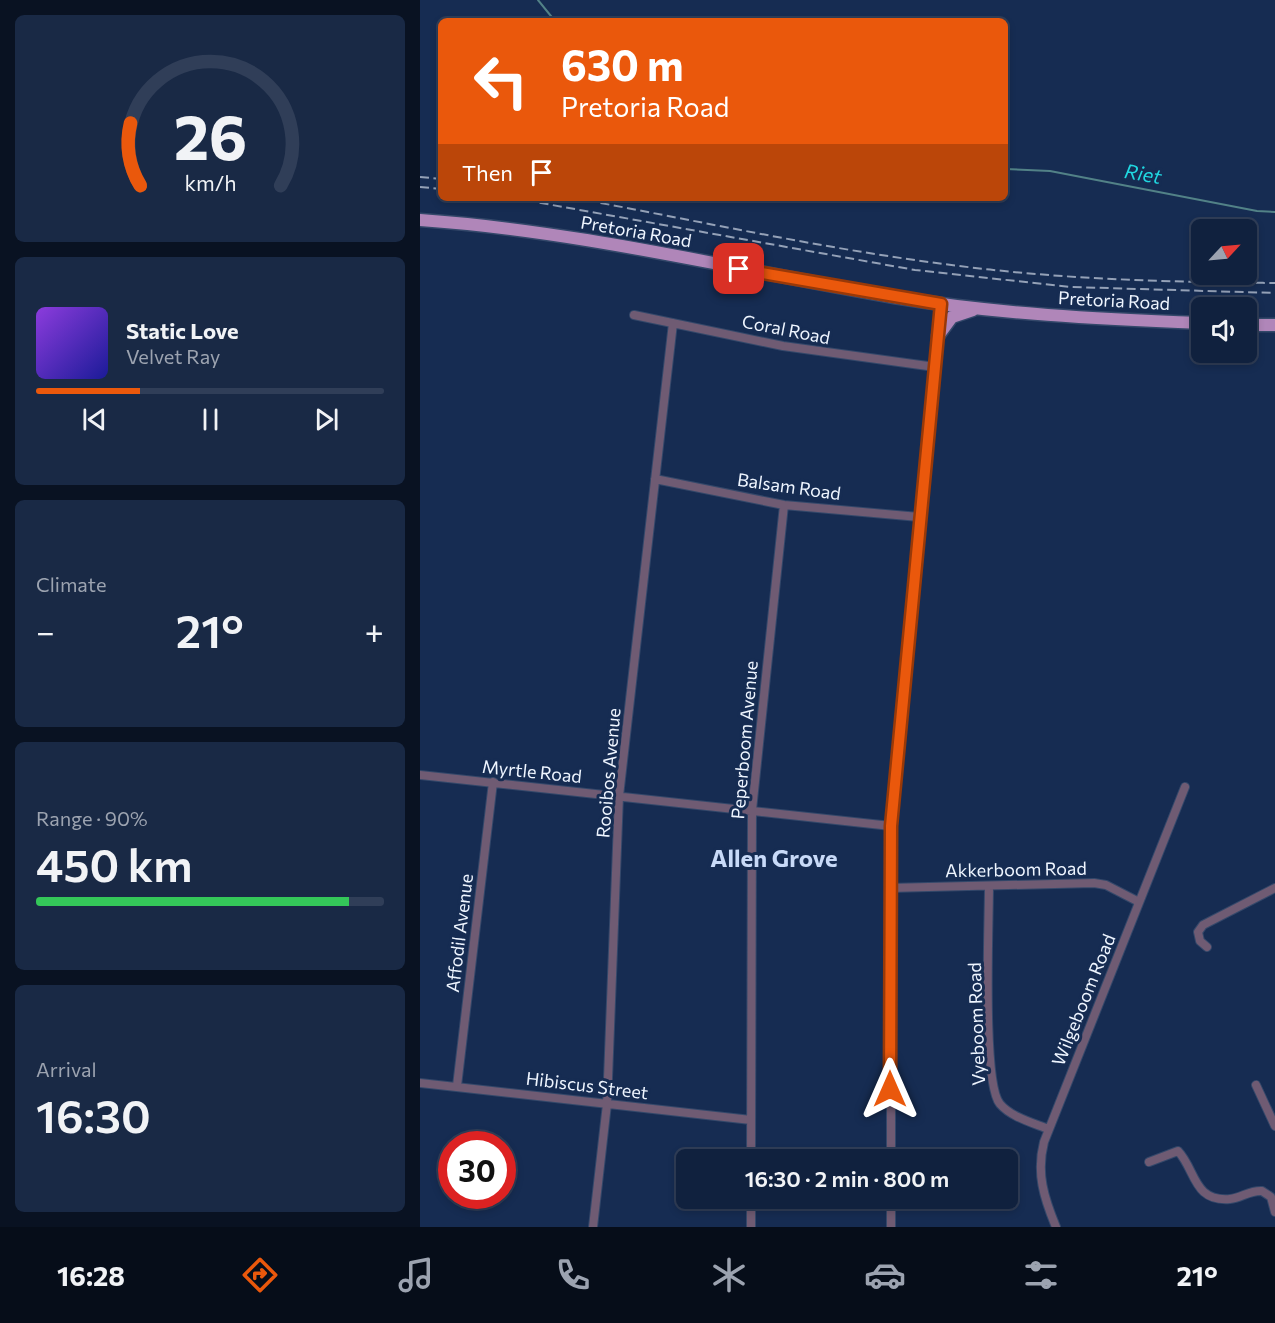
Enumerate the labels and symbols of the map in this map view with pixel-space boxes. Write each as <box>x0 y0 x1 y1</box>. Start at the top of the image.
water label: Riet <box>1123 158 1164 188</box>
street label: Pretoria Road <box>579 210 693 252</box>
north arrow <box>1191 219 1257 285</box>
pin <box>713 243 764 294</box>
street label: Pretoria Road <box>1057 286 1171 314</box>
street label: Coral Road <box>740 310 832 348</box>
street label: Balsam Road <box>736 468 842 504</box>
street label: Peperboom Avenue <box>726 660 762 820</box>
street label: Rooibos Avenue <box>591 707 625 839</box>
street label: Myrtle Road <box>481 755 583 787</box>
district label: Allen Grove <box>710 843 838 872</box>
street label: Akkerboom Road <box>945 857 1087 881</box>
street label: Affodil Avenue <box>441 872 477 993</box>
street label: Wilgeboom Road <box>1047 931 1119 1069</box>
street label: Vyeboom Road <box>963 962 989 1086</box>
position arrow <box>858 1057 922 1121</box>
street label: Hibiscus Street <box>525 1067 650 1103</box>
speed limit sign: 30 <box>438 1131 516 1209</box>

